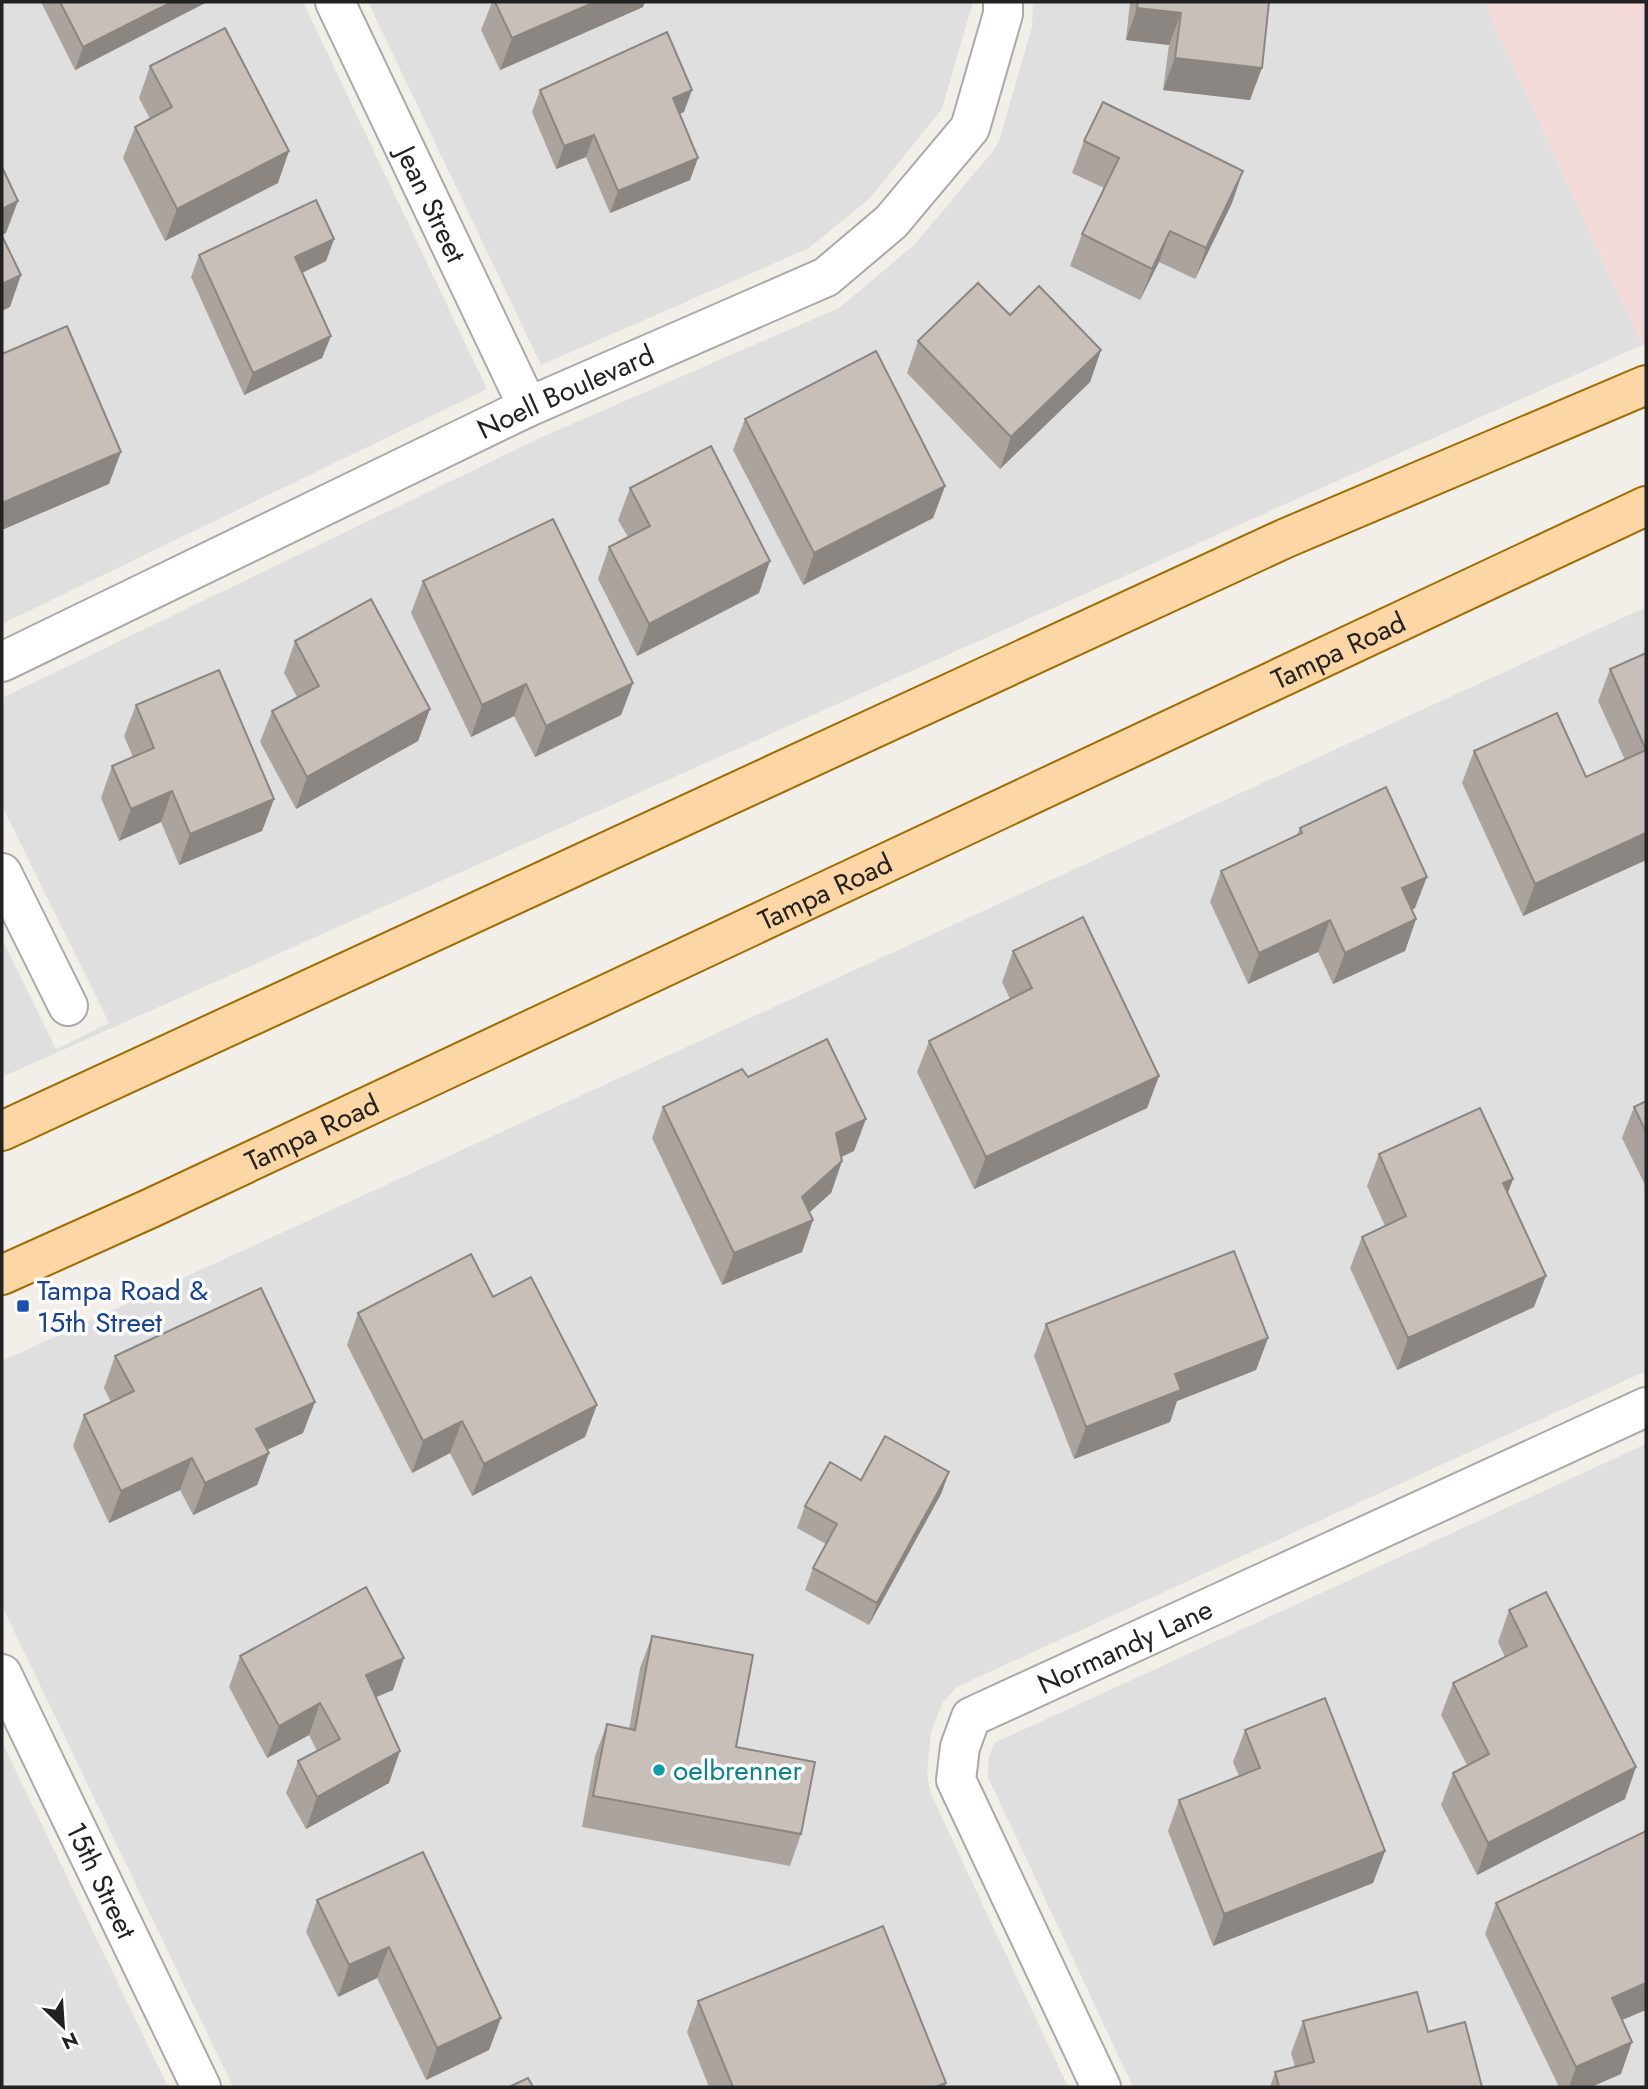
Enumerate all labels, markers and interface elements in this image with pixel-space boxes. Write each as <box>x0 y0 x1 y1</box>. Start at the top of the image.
street label: Jean Street <box>384 136 477 270</box>
street label: Noell Boulevard <box>470 334 660 449</box>
street label: Tampa Road <box>1264 601 1412 700</box>
street label: Tampa Road <box>751 842 899 941</box>
street label: Tampa Road <box>238 1083 386 1182</box>
place label: Tampa Road & 15th Street <box>37 1270 208 1343</box>
marker: Tampa Road & 15th Street <box>15 1298 31 1314</box>
street label: Normandy Lane <box>1031 1588 1219 1704</box>
place label: oelbrenner <box>673 1750 803 1791</box>
marker: oelbrenner <box>651 1762 667 1778</box>
street label: 15th Street <box>56 1815 147 1946</box>
north arrow <box>28 1991 98 2061</box>
text: N <box>57 2026 83 2056</box>

